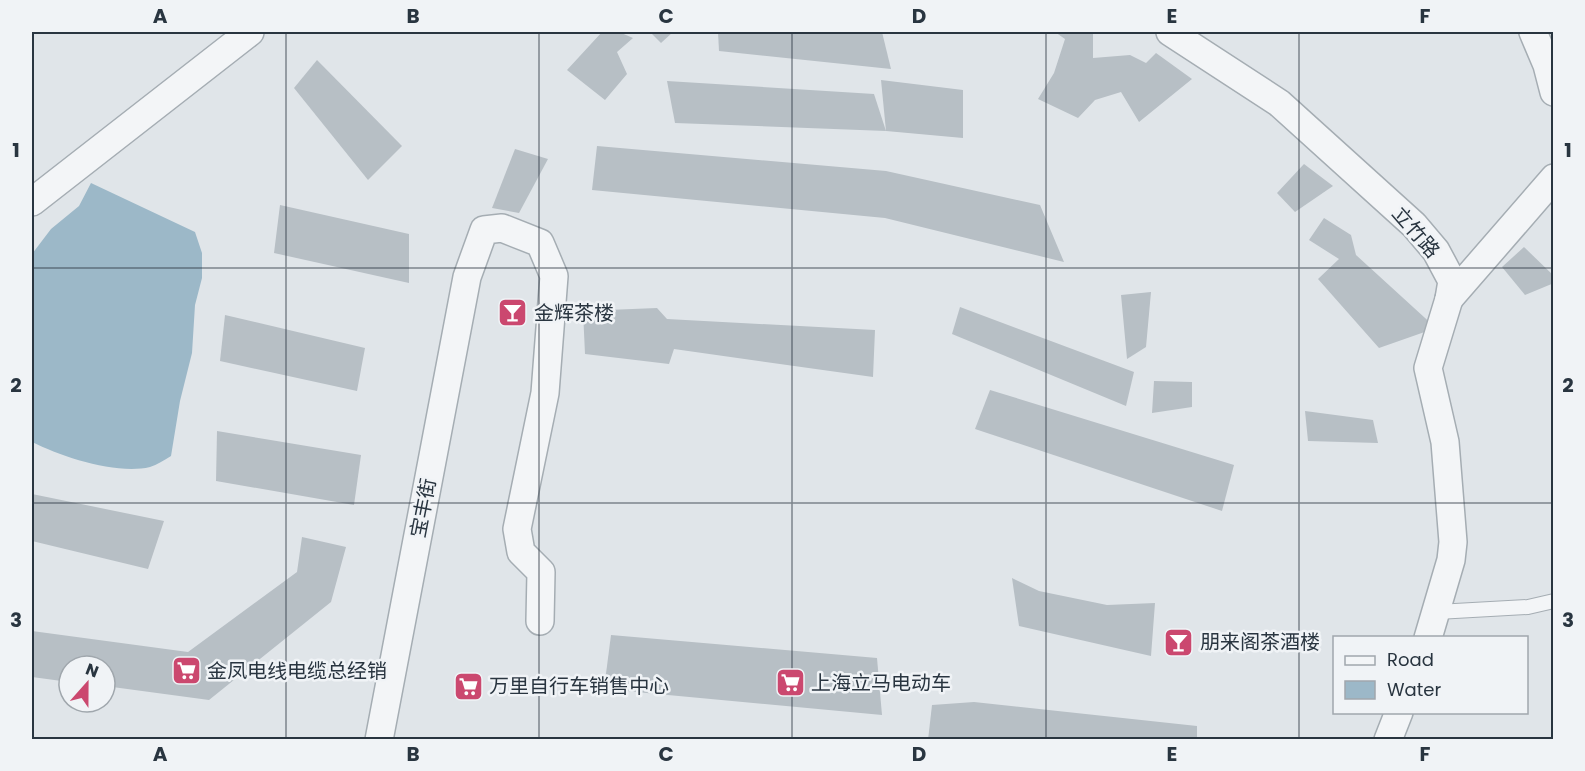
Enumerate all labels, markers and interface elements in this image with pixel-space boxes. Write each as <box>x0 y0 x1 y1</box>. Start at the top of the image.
text: A <box>153 2 168 30</box>
text: B <box>406 2 420 30</box>
text: C <box>658 2 674 30</box>
text: D <box>912 2 926 30</box>
text: E <box>1167 2 1177 30</box>
text: F <box>1420 2 1431 30</box>
text: 1 <box>12 136 20 164</box>
text: 1 <box>1564 136 1572 164</box>
street label: 立竹路 <box>1386 200 1446 264</box>
bar icon: 金辉茶楼 <box>497 297 529 329</box>
place label: 金辉茶楼 <box>534 299 614 327</box>
text: 2 <box>10 371 22 399</box>
text: 2 <box>1562 371 1574 399</box>
street label: 宝丰街 <box>404 476 442 540</box>
text: 3 <box>10 606 22 634</box>
text: 3 <box>1562 606 1574 634</box>
bar icon: 朋来阁茶酒楼 <box>1163 626 1195 658</box>
place label: 朋来阁茶酒楼 <box>1200 628 1320 656</box>
legend <box>1333 636 1528 714</box>
text: Road <box>1387 647 1434 672</box>
north arrow <box>57 654 117 714</box>
supermarket icon: 金凤电线电缆总经销 <box>170 655 202 687</box>
place label: 金凤电线电缆总经销 <box>207 657 387 685</box>
text: N <box>82 658 102 683</box>
supermarket icon: 上海立马电动车 <box>774 667 806 699</box>
place label: 上海立马电动车 <box>811 669 951 697</box>
supermarket icon: 万里自行车销售中心 <box>452 670 484 702</box>
place label: 万里自行车销售中心 <box>489 672 669 700</box>
text: Water <box>1387 677 1441 702</box>
text: A <box>153 740 168 768</box>
text: B <box>406 740 420 768</box>
text: C <box>658 740 674 768</box>
text: D <box>912 740 926 768</box>
text: E <box>1167 740 1177 768</box>
text: F <box>1420 740 1431 768</box>

